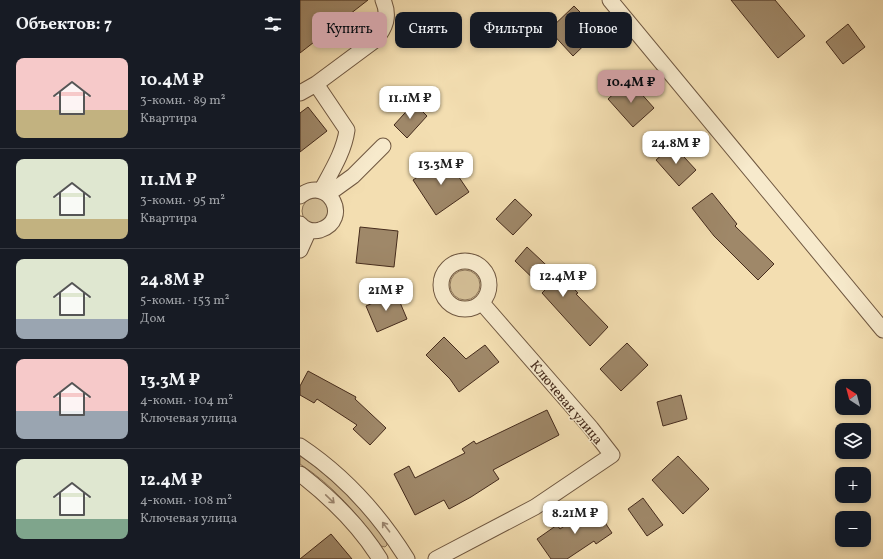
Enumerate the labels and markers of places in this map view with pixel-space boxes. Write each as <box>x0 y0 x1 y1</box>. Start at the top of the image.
pin: 10.4M ₽ <box>594 70 668 104</box>
pin: 11.1M ₽ <box>373 86 447 120</box>
pin: 24.8M ₽ <box>639 131 713 165</box>
pin: 13.3M ₽ <box>404 152 478 186</box>
pin: 12.4M ₽ <box>526 264 600 298</box>
pin: 21M ₽ <box>358 278 414 312</box>
pin: 8.21M ₽ <box>538 501 612 535</box>

